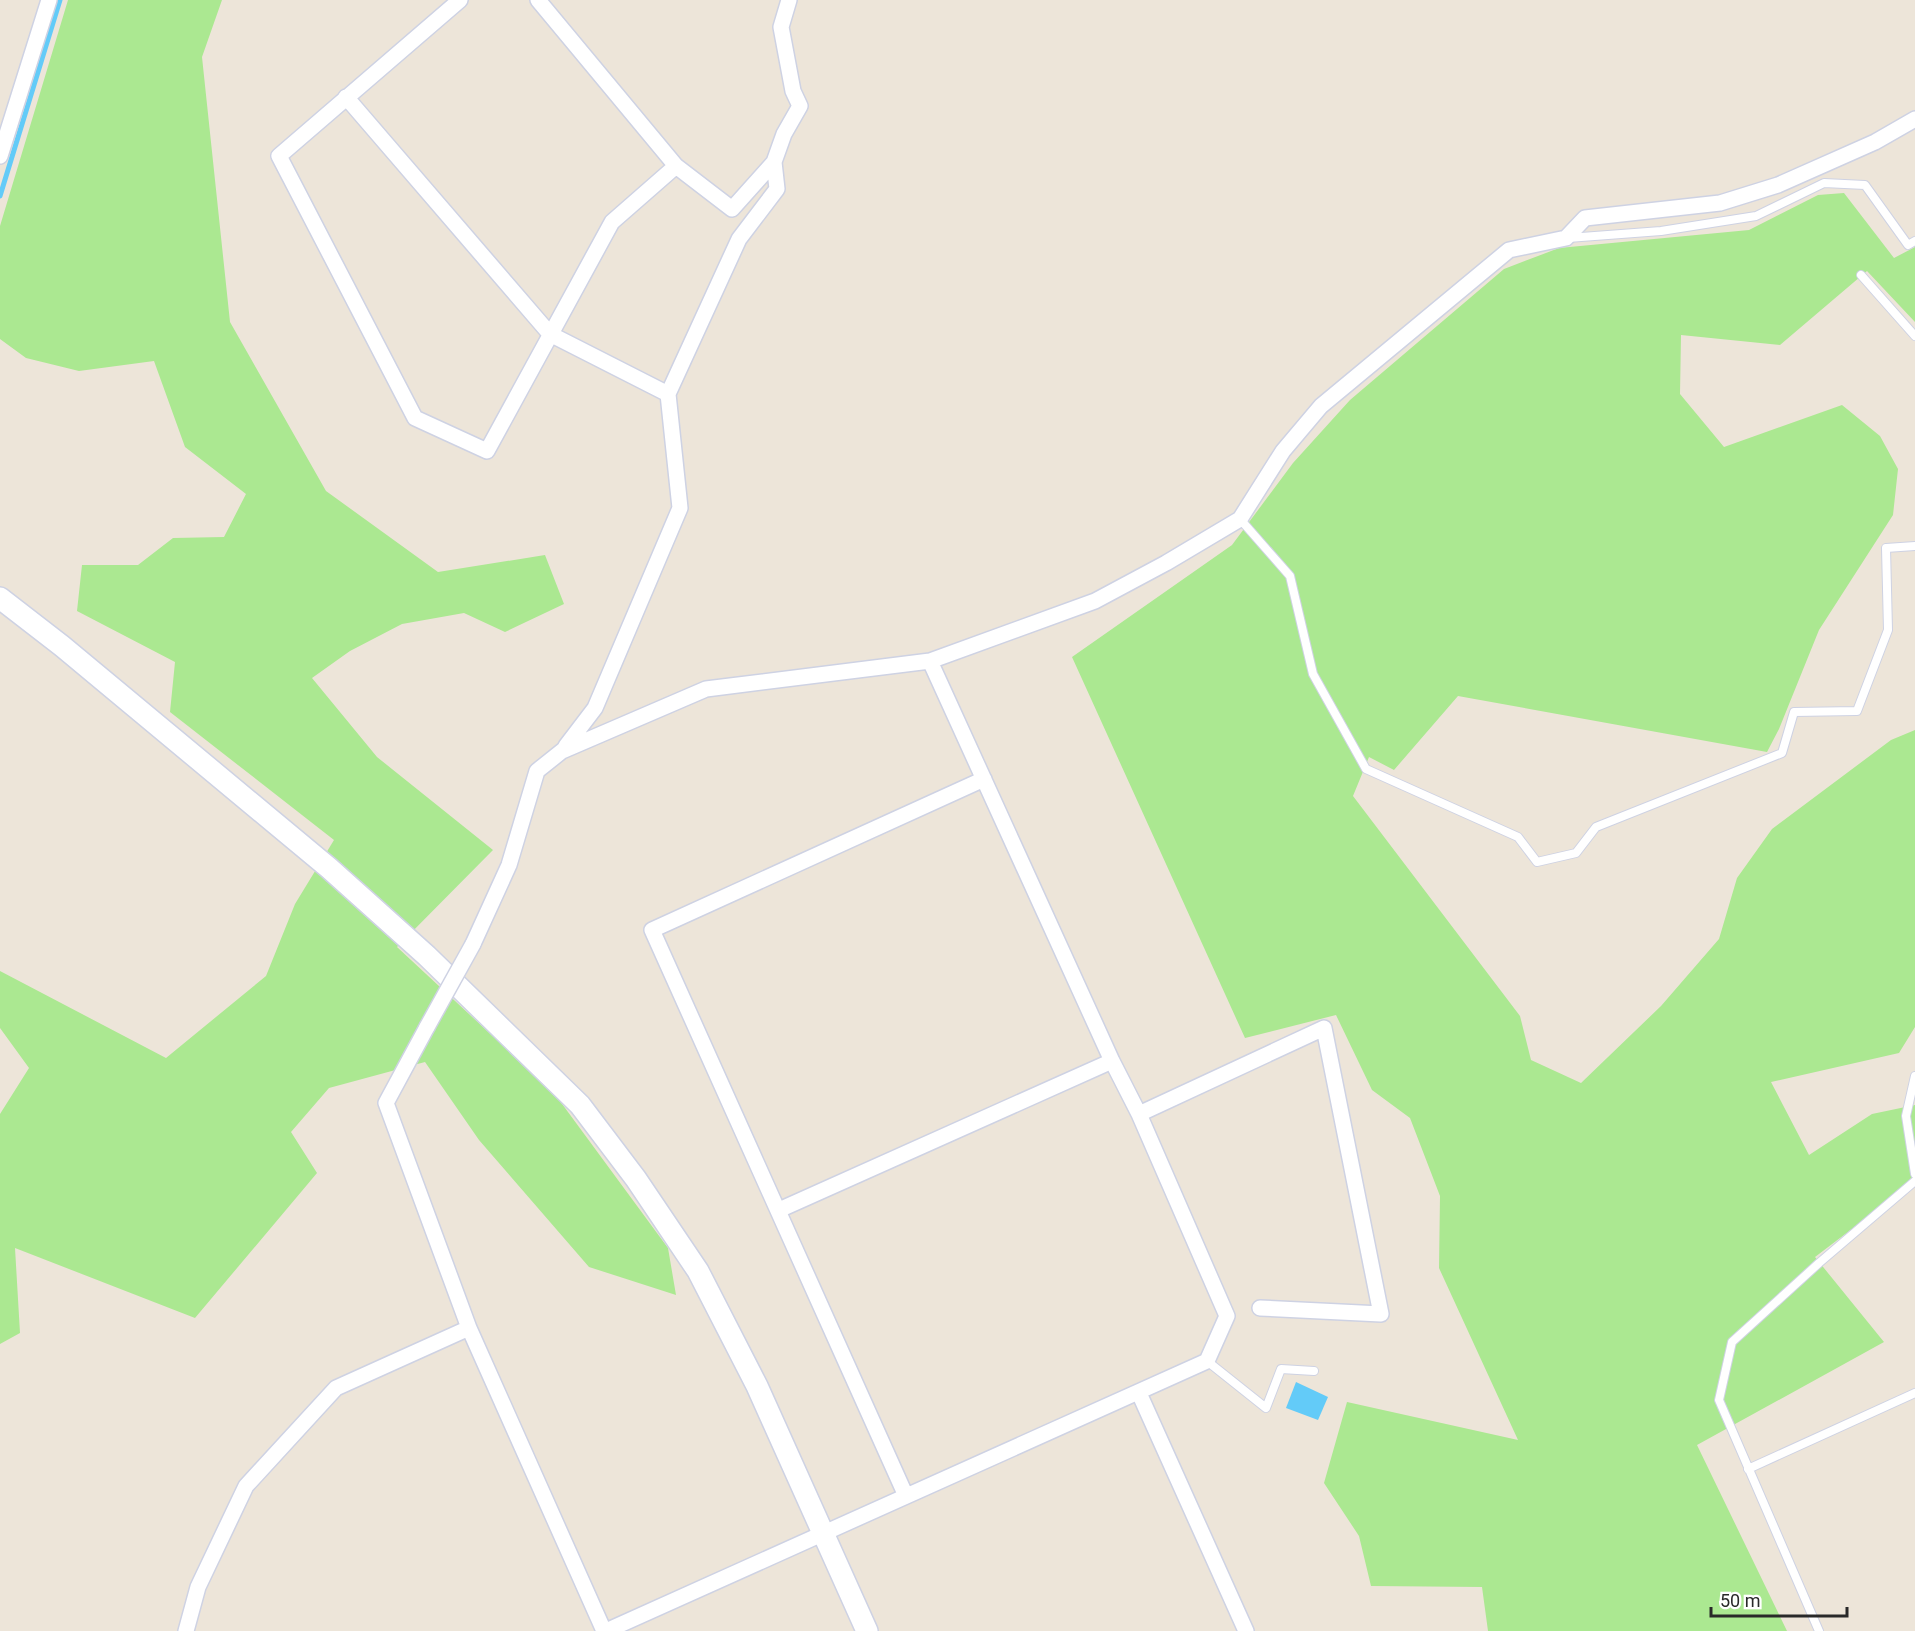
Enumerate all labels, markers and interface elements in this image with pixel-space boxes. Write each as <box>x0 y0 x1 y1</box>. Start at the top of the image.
scale bar <box>1711 1580 1848 1618</box>
text: 50 m <box>1720 1590 1760 1611</box>

